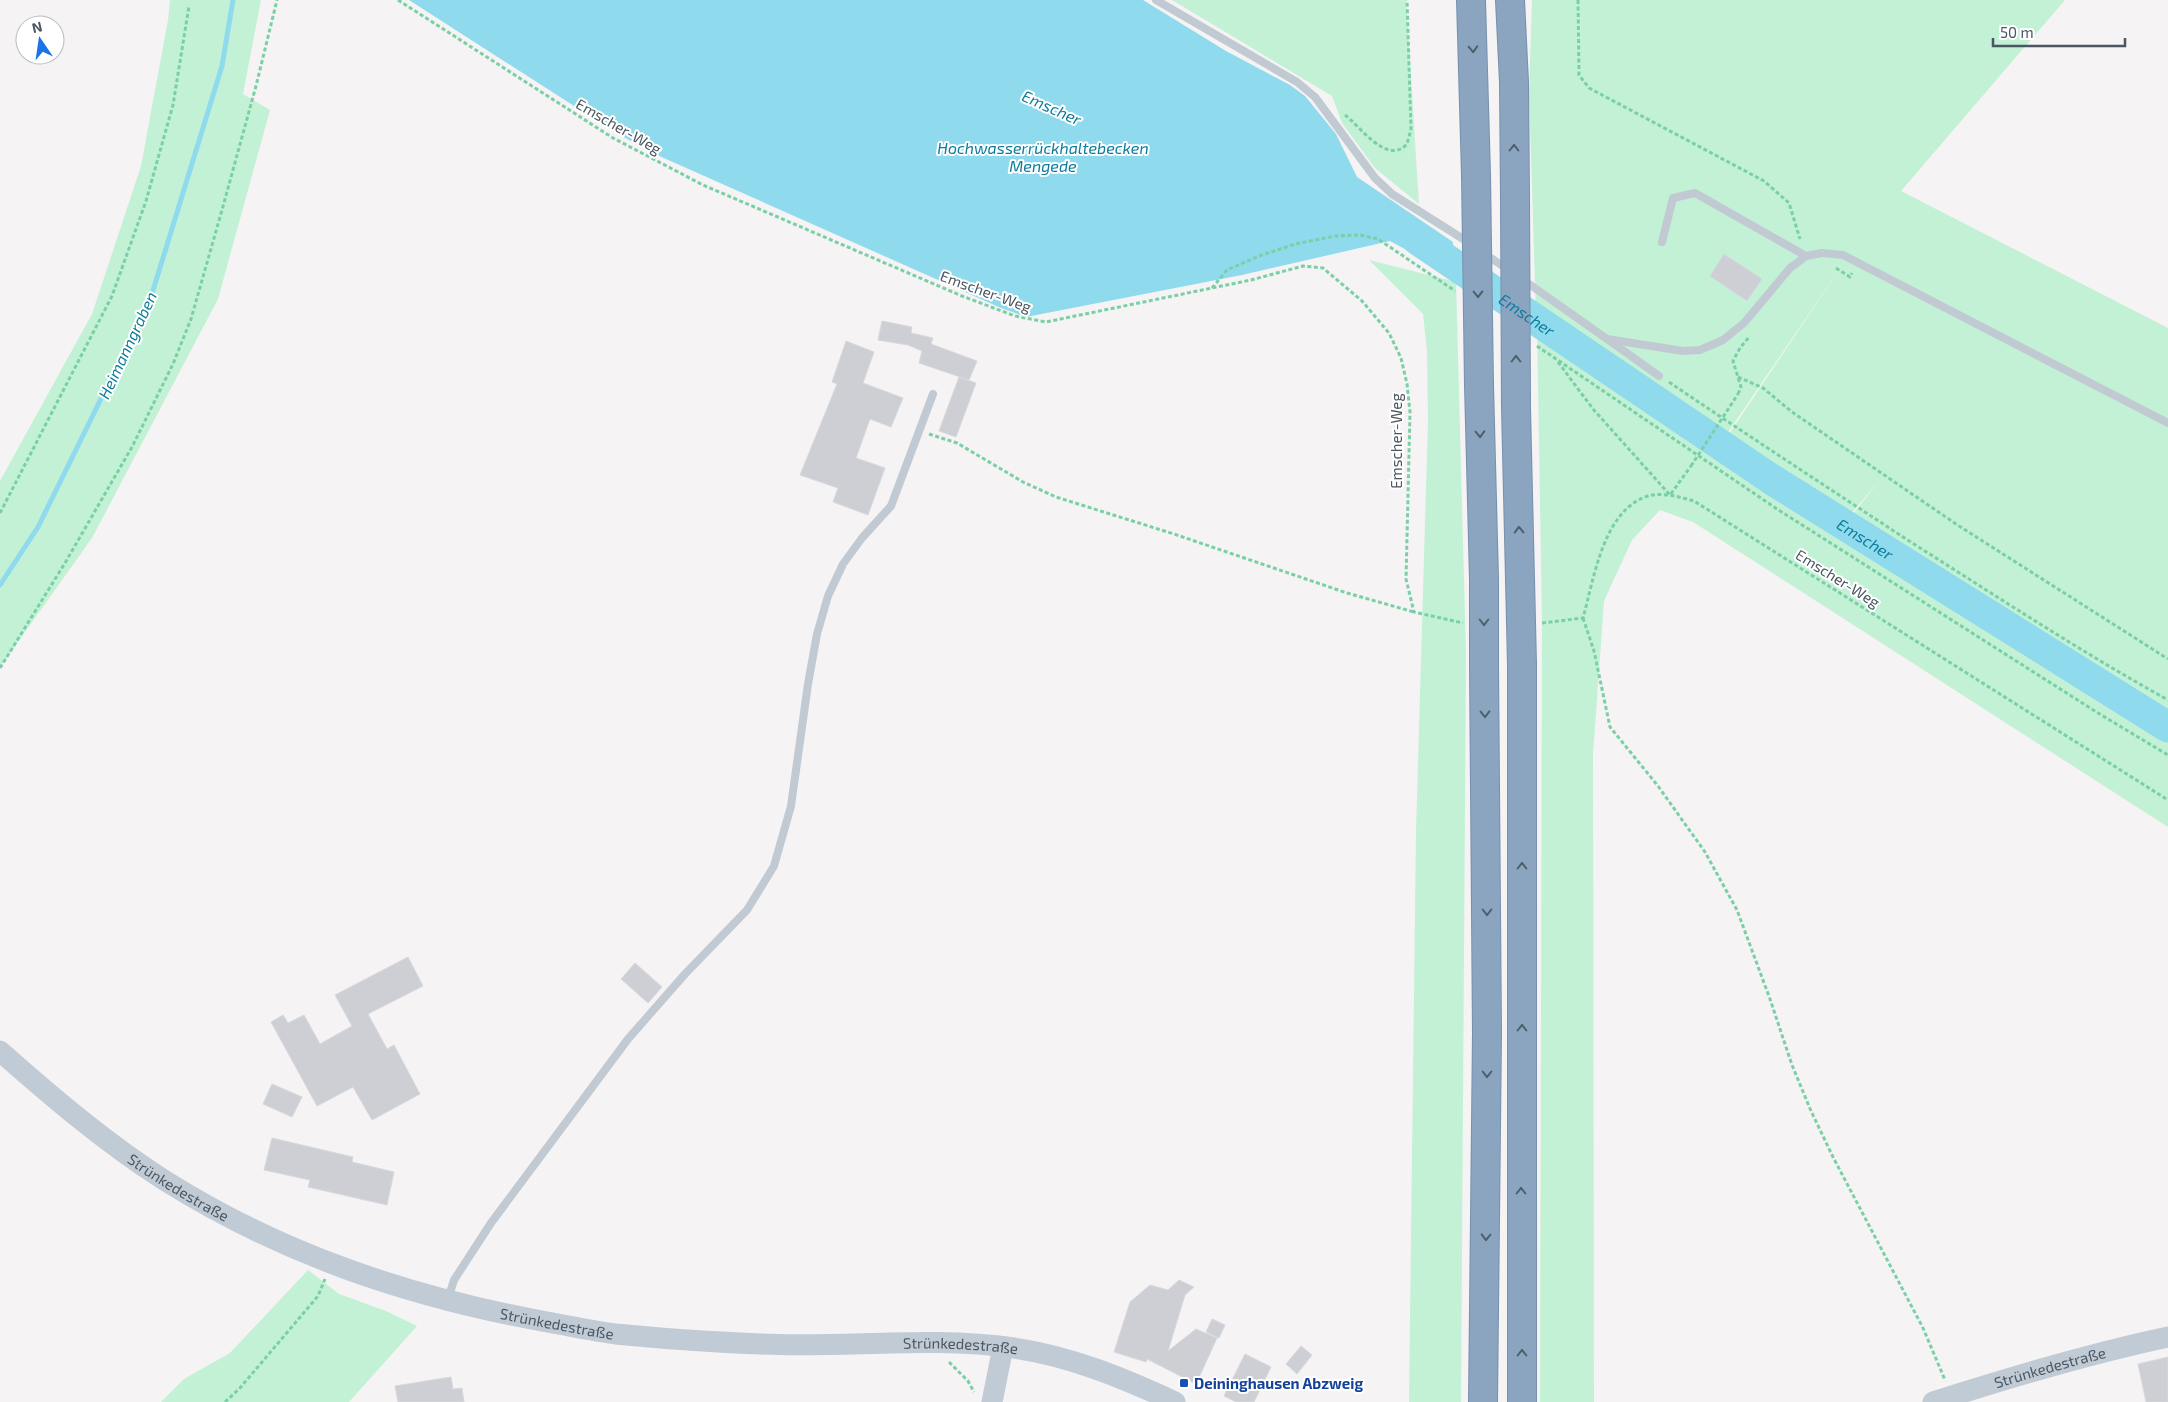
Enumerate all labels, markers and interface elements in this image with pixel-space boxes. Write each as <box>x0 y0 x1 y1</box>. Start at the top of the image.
north arrow <box>15 15 65 65</box>
scale bar <box>1993 15 2126 47</box>
text: N <box>30 17 44 36</box>
text: 50 m <box>2000 23 2034 41</box>
one-way arrow <box>1468 45 1478 53</box>
water label: Emscher <box>1019 86 1085 129</box>
street label: Emscher-Weg <box>573 94 665 158</box>
water label: Hochwasserrückhaltebecken Mengede <box>937 138 1149 175</box>
one-way arrow <box>1509 144 1519 152</box>
street label: Emscher-Weg <box>938 266 1035 316</box>
water label: Heimanngraben <box>94 288 160 402</box>
water label: Emscher <box>1496 288 1559 340</box>
one-way arrow <box>1473 290 1483 298</box>
one-way arrow <box>1511 355 1521 363</box>
street label: Emscher-Weg <box>1387 393 1405 489</box>
one-way arrow <box>1475 430 1485 438</box>
water label: Emscher <box>1834 513 1898 563</box>
one-way arrow <box>1514 526 1524 534</box>
street label: Emscher-Weg <box>1793 545 1884 611</box>
one-way arrow <box>1479 619 1489 627</box>
one-way arrow <box>1480 710 1490 718</box>
one-way arrow <box>1517 862 1527 870</box>
one-way arrow <box>1482 908 1492 916</box>
one-way arrow <box>1517 1024 1527 1032</box>
one-way arrow <box>1482 1070 1492 1078</box>
street label: Strünkedestraße <box>124 1149 232 1225</box>
one-way arrow <box>1516 1187 1526 1194</box>
one-way arrow <box>1481 1233 1491 1241</box>
street label: Strünkedestraße <box>498 1304 615 1343</box>
street label: Strünkedestraße <box>903 1333 1019 1357</box>
street label: Strünkedestraße <box>1992 1343 2108 1391</box>
one-way arrow <box>1517 1349 1527 1357</box>
place label: Deininghausen Abzweig <box>1194 1374 1363 1392</box>
marker: Deininghausen Abzweig <box>1178 1377 1190 1389</box>

